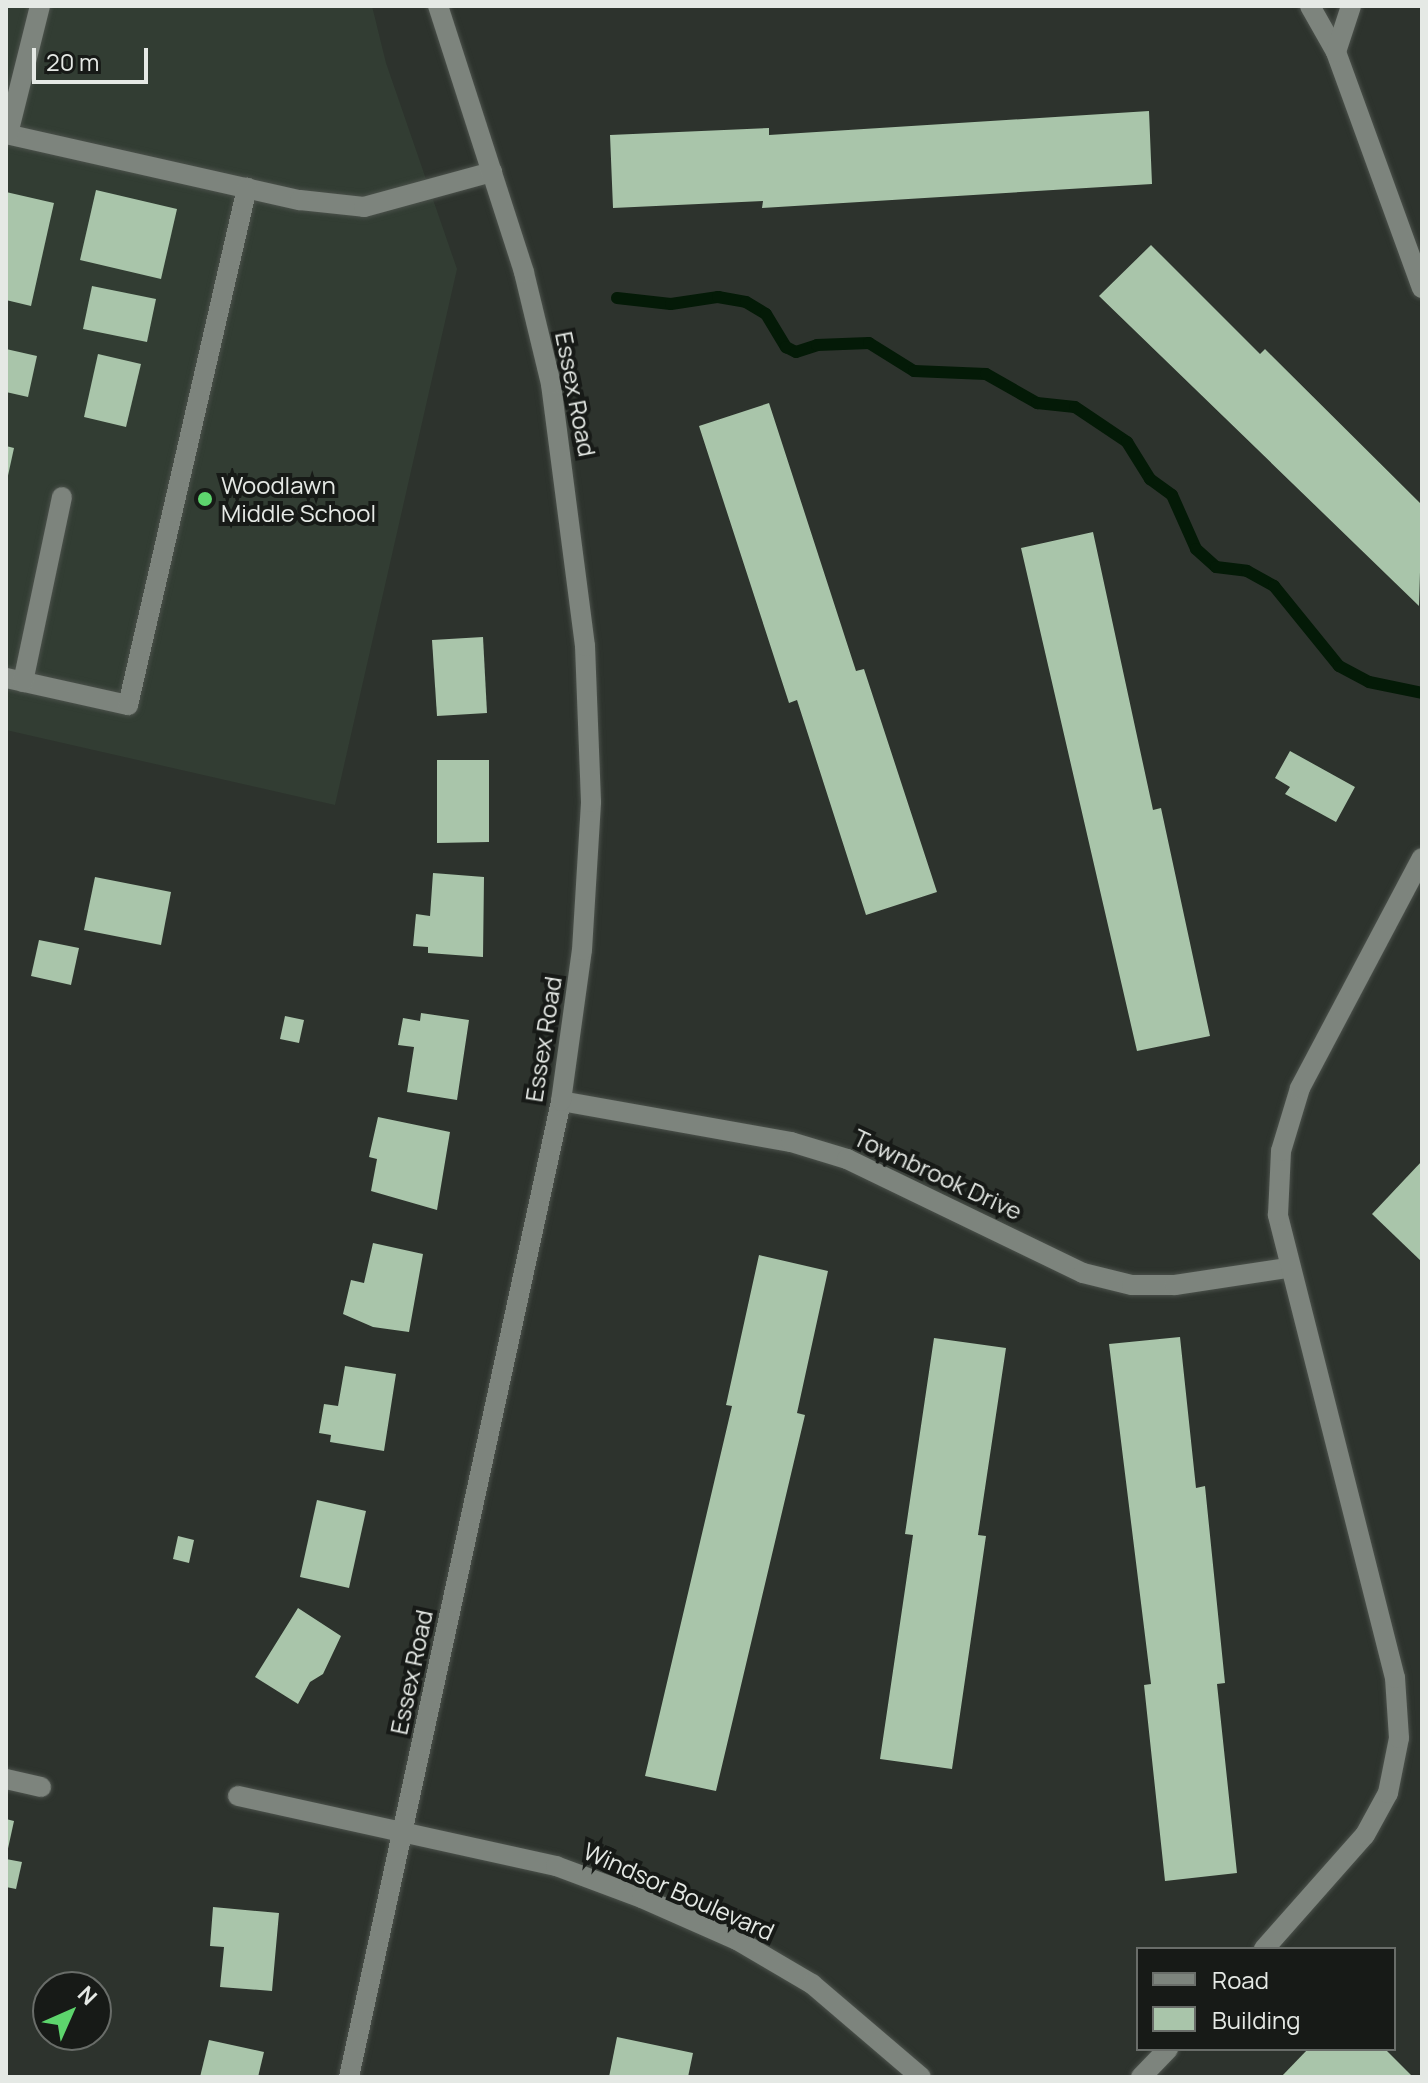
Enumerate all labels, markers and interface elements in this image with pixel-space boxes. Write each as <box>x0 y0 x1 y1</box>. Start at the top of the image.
scale bar <box>36 32 152 82</box>
text: 20 m <box>46 45 99 78</box>
street label: Essex Road <box>550 329 602 459</box>
place label: Woodlawn Middle School <box>221 471 376 527</box>
marker: Woodlawn Middle School <box>196 490 214 508</box>
street label: Essex Road <box>519 974 567 1104</box>
street label: Townbrook Drive <box>849 1122 1027 1226</box>
street label: Essex Road <box>384 1607 438 1737</box>
street label: Windsor Boulevard <box>579 1836 779 1946</box>
legend <box>1136 1947 1396 2051</box>
text: Road <box>1212 1963 1269 1996</box>
north arrow <box>32 1971 112 2051</box>
text: N <box>71 1979 104 2012</box>
text: Building <box>1212 2003 1300 2036</box>

